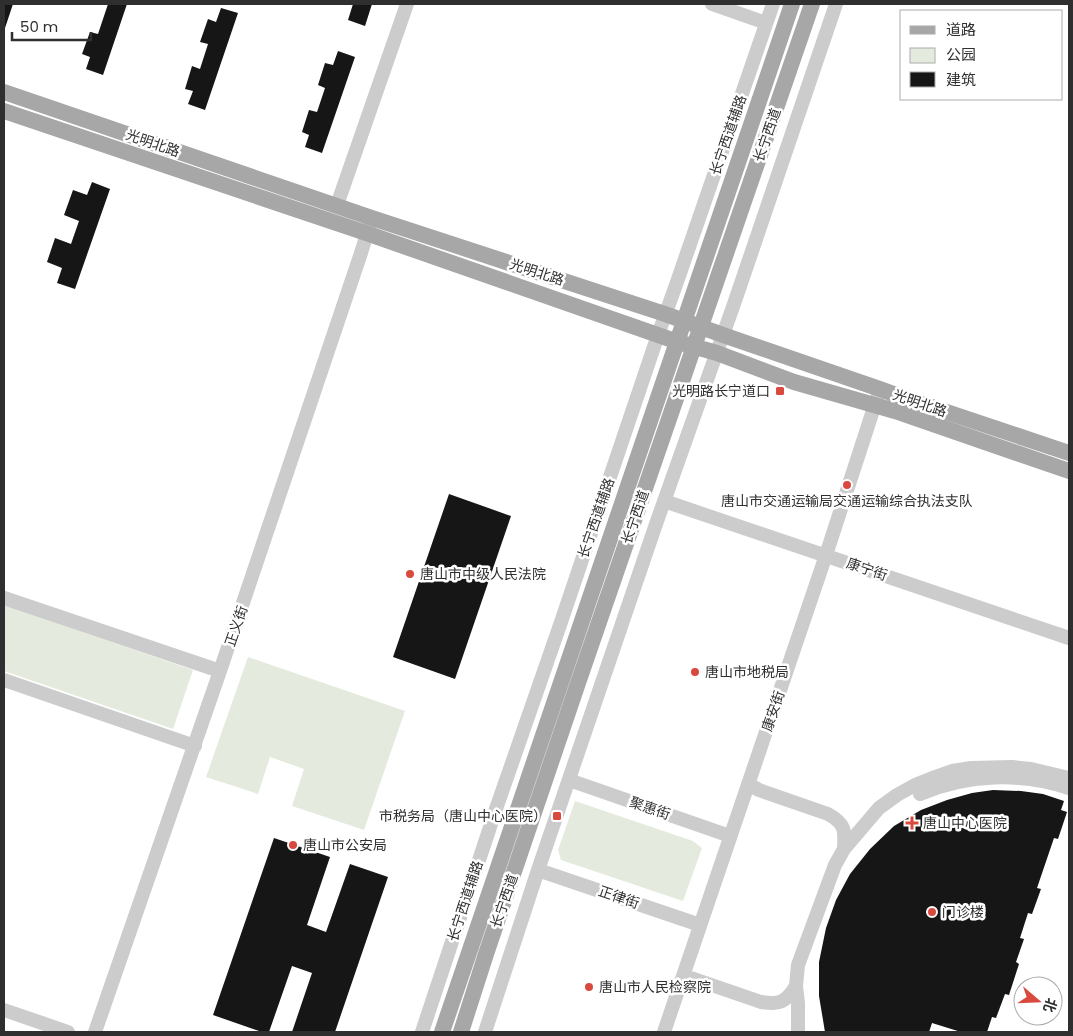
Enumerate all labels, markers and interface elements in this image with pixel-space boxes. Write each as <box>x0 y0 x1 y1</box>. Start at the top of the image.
scale bar <box>12 10 91 42</box>
legend <box>900 10 1063 100</box>
text: 50 m <box>20 16 58 37</box>
text: 道路 <box>946 19 976 40</box>
text: 公园 <box>946 44 976 65</box>
text: 建筑 <box>946 69 976 90</box>
street label: 长宁西道辅路 <box>705 92 751 178</box>
street label: 长宁西道 <box>748 105 786 165</box>
street label: 光明北路 <box>123 124 183 162</box>
street label: 光明北路 <box>507 254 567 290</box>
place label: 光明路长宁道口 <box>672 381 770 401</box>
street label: 光明北路 <box>890 384 950 422</box>
marker: 光明路长宁道口 <box>774 385 786 397</box>
street label: 长宁西道辅路 <box>573 475 619 561</box>
marker: 唐山市交通运输局交通运输综合执法支队 <box>841 479 853 491</box>
street label: 长宁西道 <box>616 487 654 547</box>
place label: 唐山市交通运输局交通运输综合执法支队 <box>721 491 973 511</box>
street label: 康宁街 <box>844 553 890 585</box>
place label: 唐山市中级人民法院 <box>420 564 546 584</box>
marker: 唐山市中级人民法院 <box>404 568 416 580</box>
street label: 正义街 <box>220 603 252 649</box>
place label: 唐山市地税局 <box>705 662 789 682</box>
marker: 唐山市地税局 <box>689 666 701 678</box>
street label: 康安街 <box>757 688 789 734</box>
street label: 聚惠街 <box>627 792 673 824</box>
place label: 市税务局（唐山中心医院） <box>379 806 547 826</box>
marker: 市税务局（唐山中心医院） <box>551 810 563 822</box>
place label: 唐山中心医院 <box>923 813 1007 833</box>
marker: 唐山中心医院 <box>905 816 919 830</box>
place label: 唐山市公安局 <box>303 835 387 855</box>
marker: 唐山市公安局 <box>287 839 299 851</box>
street label: 长宁西道辅路 <box>443 858 487 944</box>
street label: 长宁西道 <box>485 871 523 931</box>
street label: 正律街 <box>596 881 642 913</box>
place label: 门诊楼 <box>942 902 984 922</box>
marker: 门诊楼 <box>926 906 938 918</box>
north arrow <box>1013 976 1063 1026</box>
place label: 唐山市人民检察院 <box>599 977 711 997</box>
marker: 唐山市人民检察院 <box>583 981 595 993</box>
text: 北 <box>1039 995 1062 1015</box>

